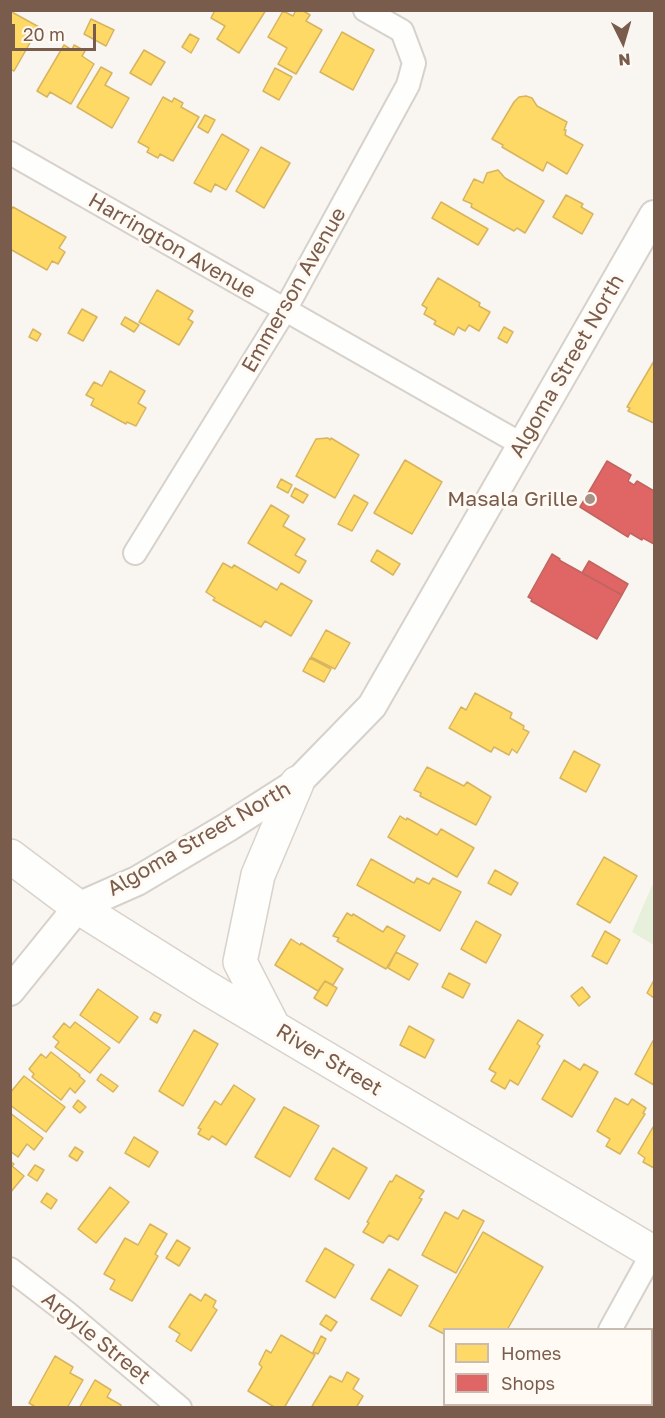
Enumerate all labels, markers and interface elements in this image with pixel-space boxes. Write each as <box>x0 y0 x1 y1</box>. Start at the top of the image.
scale bar <box>15 12 99 50</box>
north arrow <box>593 12 653 72</box>
text: 20 m <box>23 23 65 45</box>
text: N <box>618 49 632 70</box>
street label: Harrington Avenue <box>84 188 260 304</box>
street label: Emmerson Avenue <box>236 203 352 377</box>
street label: Algoma Street North <box>504 270 630 462</box>
place label: Masala Grille <box>447 486 578 512</box>
marker: Masala Grille <box>583 492 597 506</box>
street label: Algoma Street North <box>103 776 295 902</box>
street label: River Street <box>271 1019 387 1101</box>
street label: Argyle Street <box>36 1286 156 1390</box>
legend <box>443 1328 653 1406</box>
text: Homes <box>501 1342 561 1364</box>
text: Shops <box>501 1372 555 1394</box>

